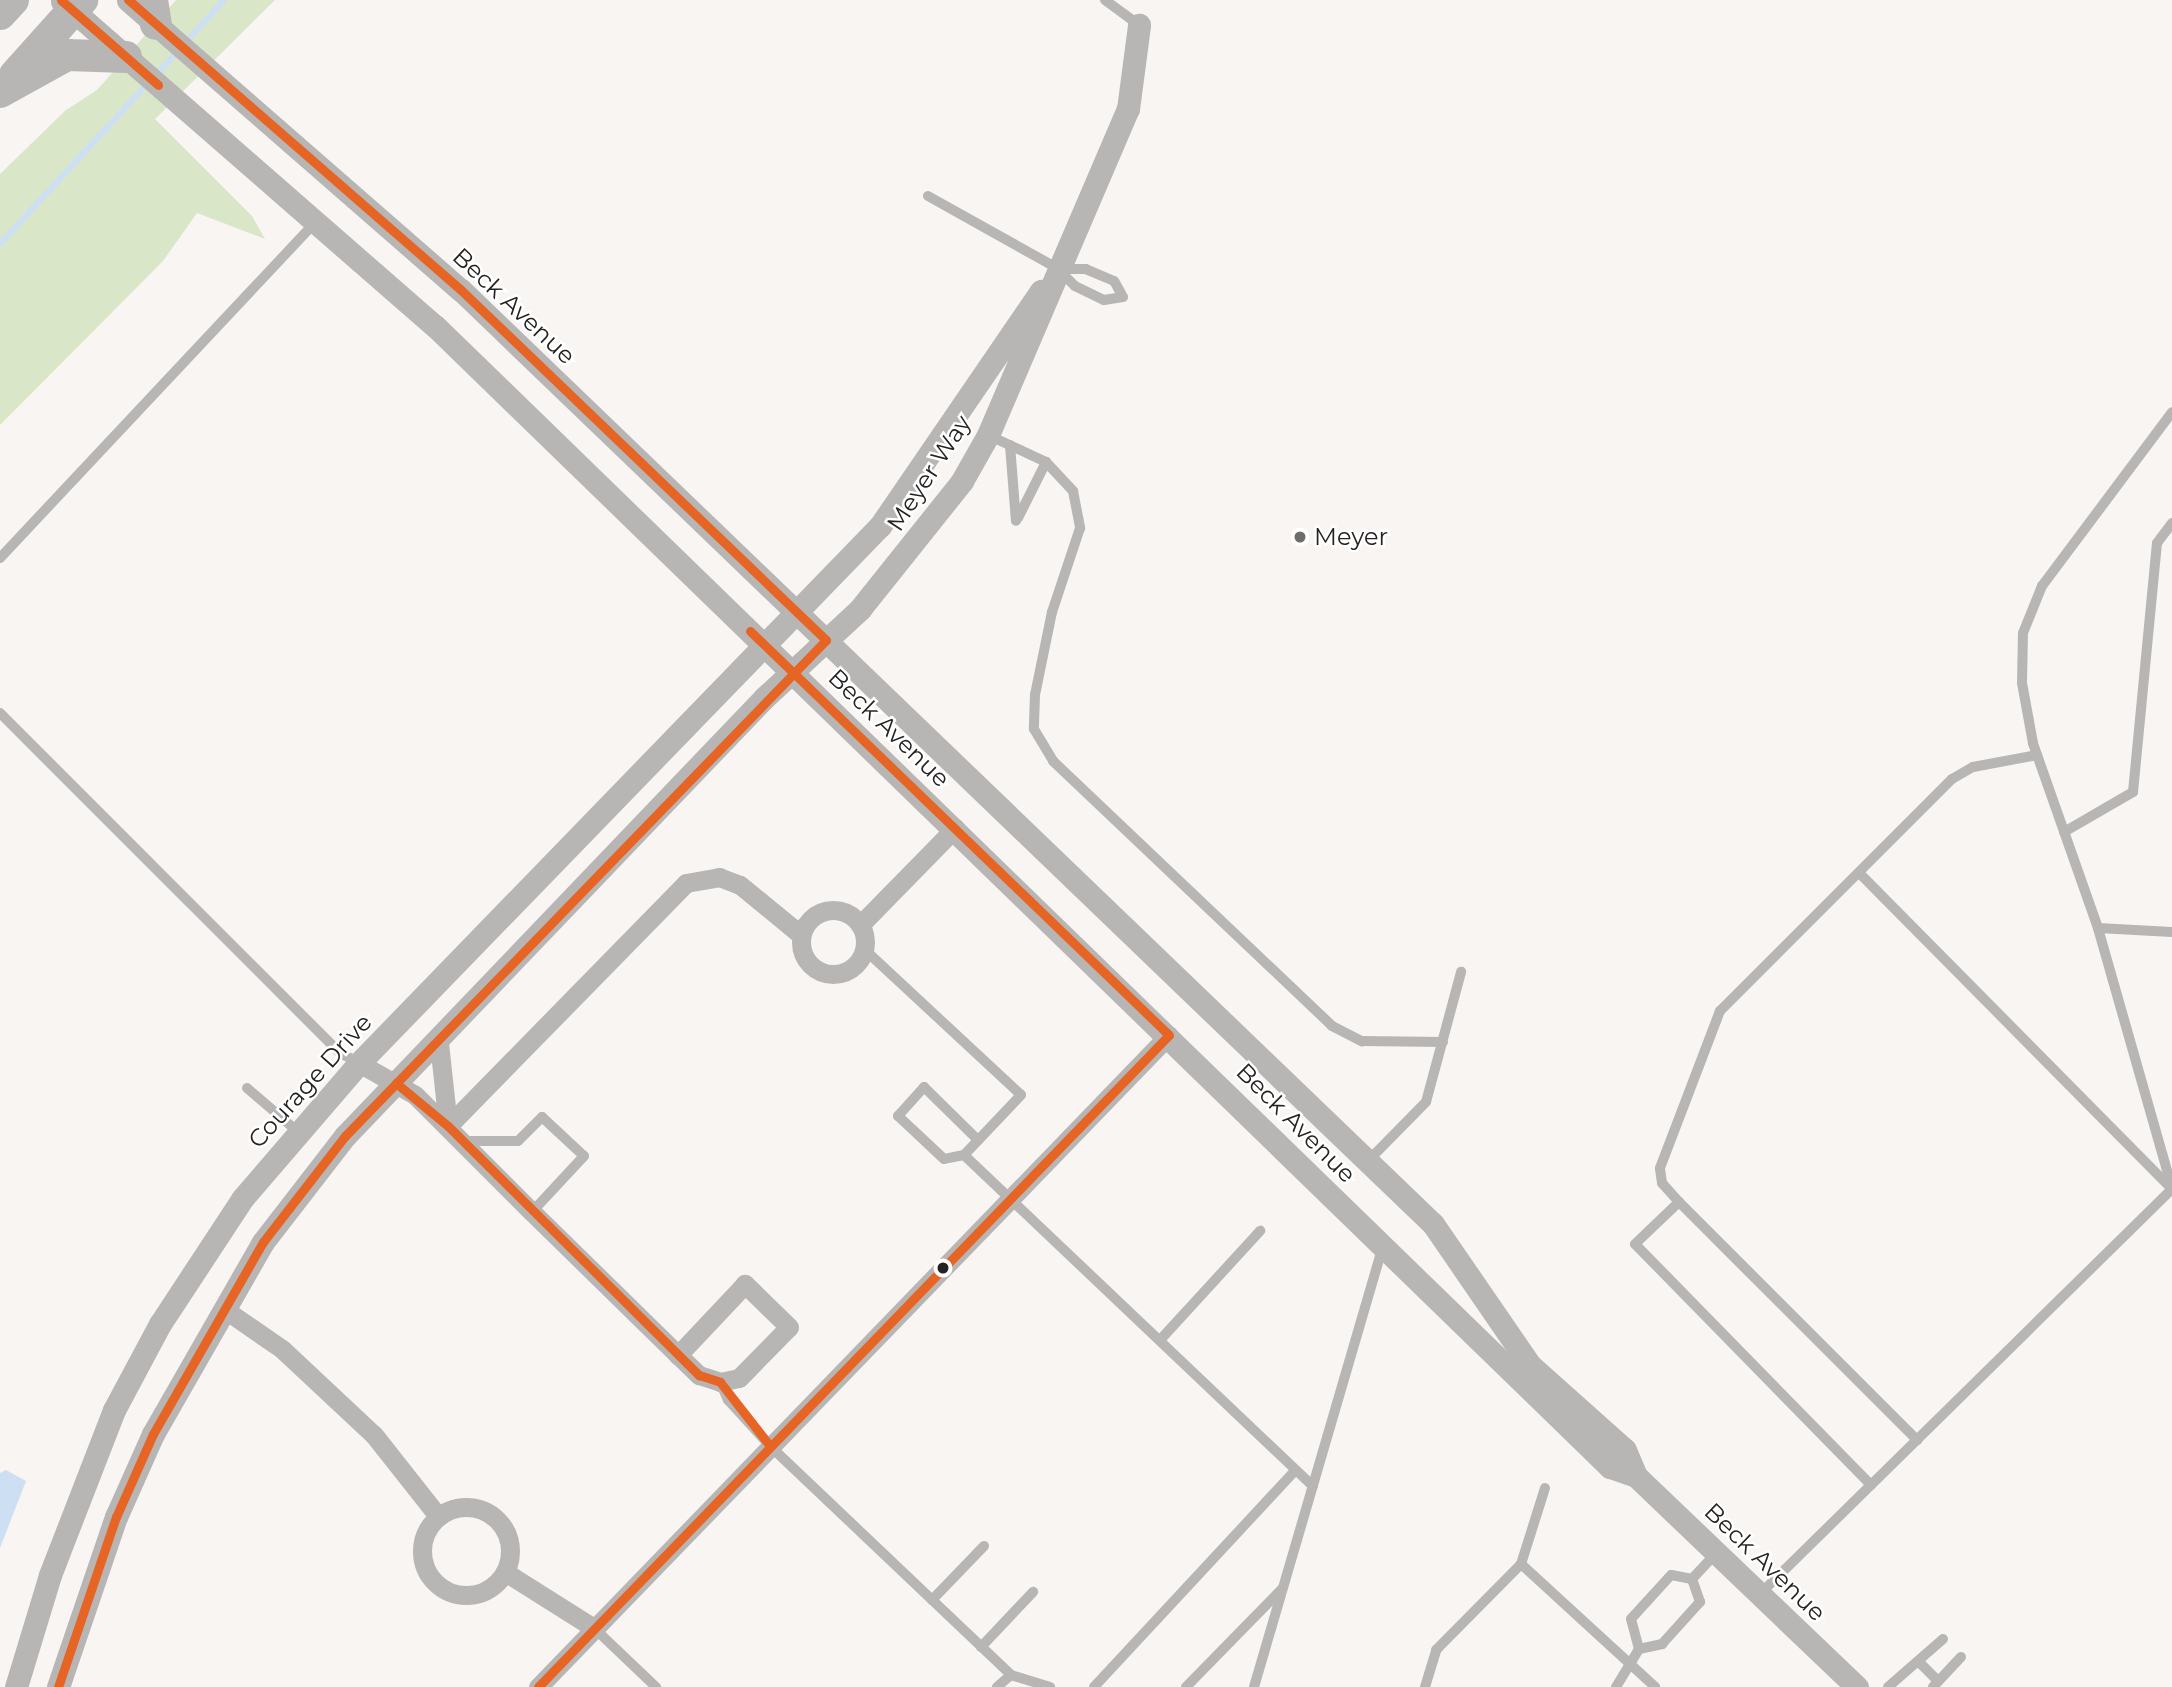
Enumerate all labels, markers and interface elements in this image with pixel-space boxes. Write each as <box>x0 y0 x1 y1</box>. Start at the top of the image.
street label: Beck Avenue <box>447 242 581 370</box>
street label: Meyer Way <box>881 410 977 536</box>
place label: Meyer <box>1314 523 1388 551</box>
marker: Meyer <box>1292 529 1308 545</box>
street label: Beck Avenue <box>822 663 956 793</box>
street label: Courage Drive <box>242 1008 378 1154</box>
street label: Beck Avenue <box>1230 1057 1362 1189</box>
unlabelled marker <box>936 1261 950 1275</box>
street label: Beck Avenue <box>1698 1497 1832 1627</box>

